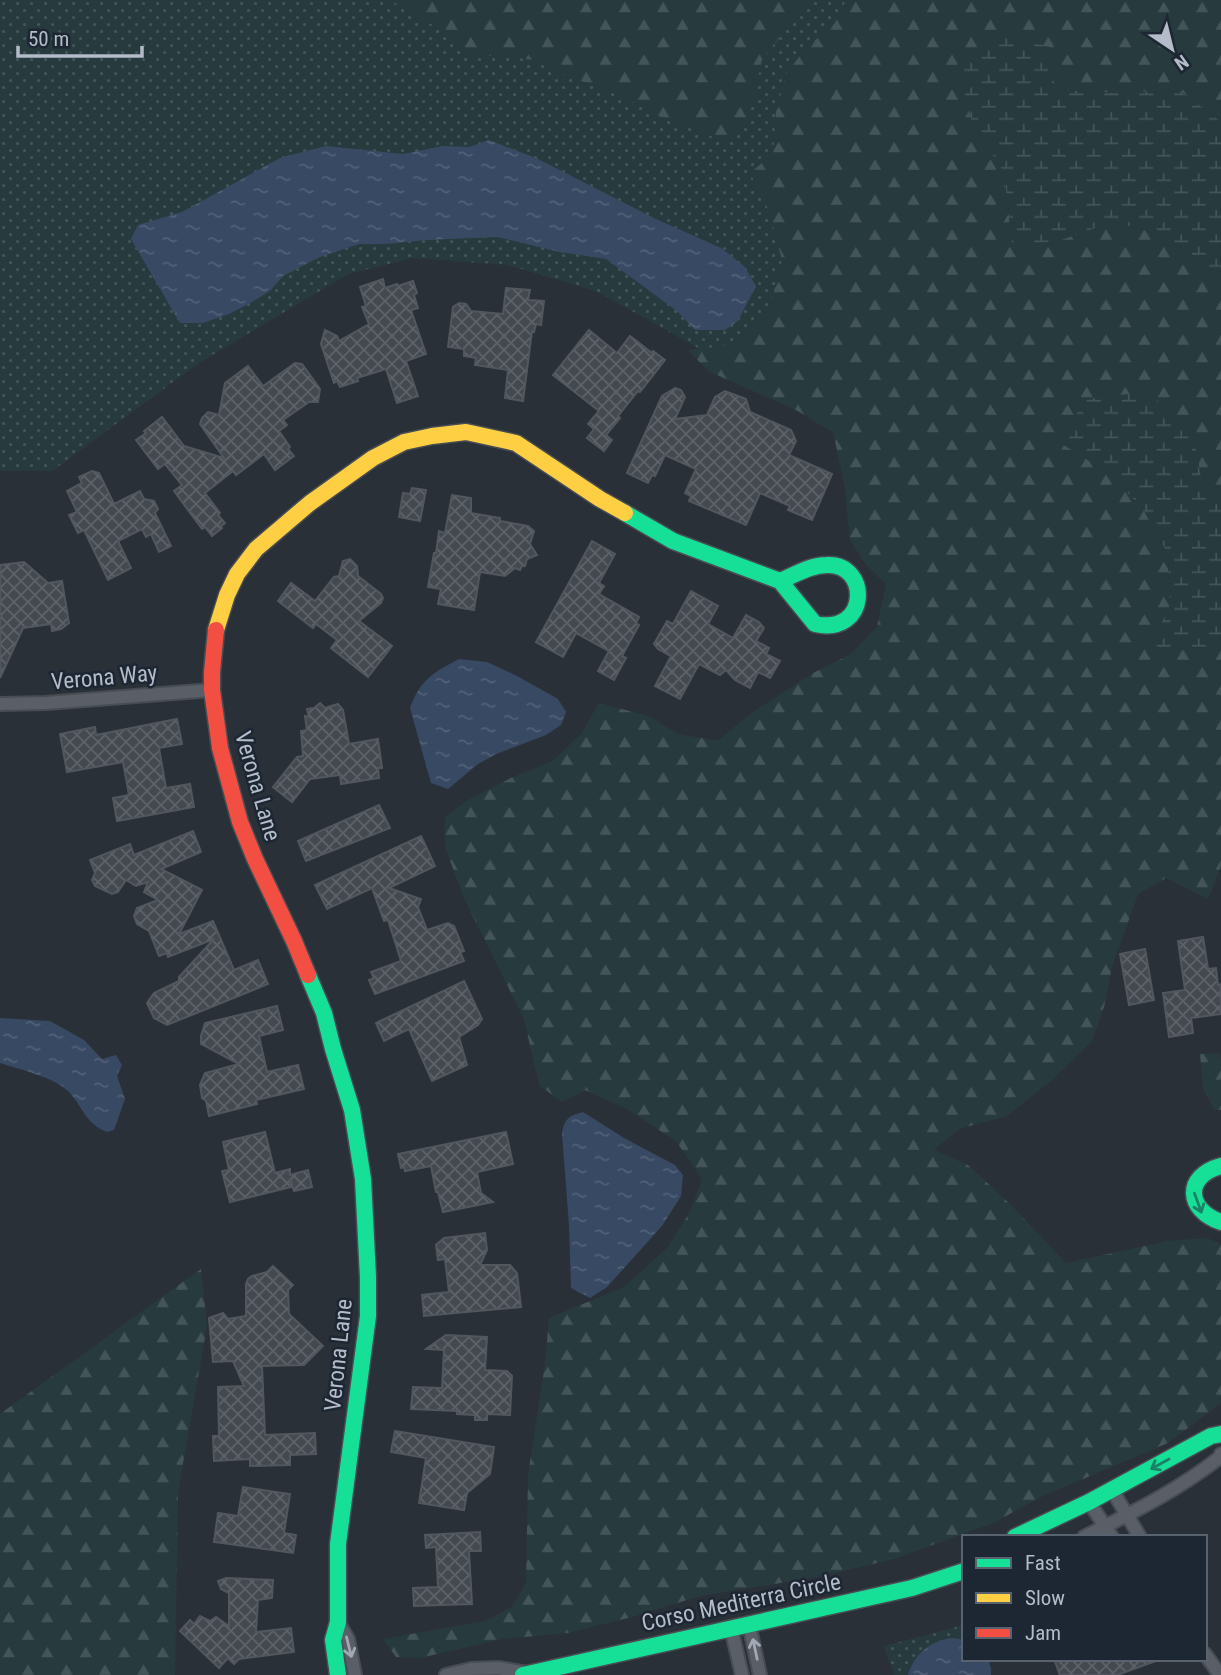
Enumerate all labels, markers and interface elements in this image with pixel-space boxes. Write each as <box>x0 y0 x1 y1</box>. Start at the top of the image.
scale bar <box>18 14 142 58</box>
north arrow <box>1137 14 1207 84</box>
text: 50 m <box>28 27 69 51</box>
text: N <box>1170 50 1193 75</box>
street label: Verona Way <box>50 659 159 696</box>
street label: Verona Lane <box>229 728 286 844</box>
one-way arrow <box>1193 1192 1205 1213</box>
street label: Verona Lane <box>319 1298 358 1413</box>
one-way arrow <box>1150 1458 1171 1471</box>
legend <box>962 1535 1207 1661</box>
text: Fast <box>1025 1551 1061 1575</box>
street label: Corso Mediterra Circle <box>639 1568 843 1637</box>
text: Slow <box>1025 1586 1065 1610</box>
text: Jam <box>1025 1621 1061 1645</box>
one-way arrow <box>343 1636 356 1658</box>
one-way arrow <box>747 1638 761 1661</box>

